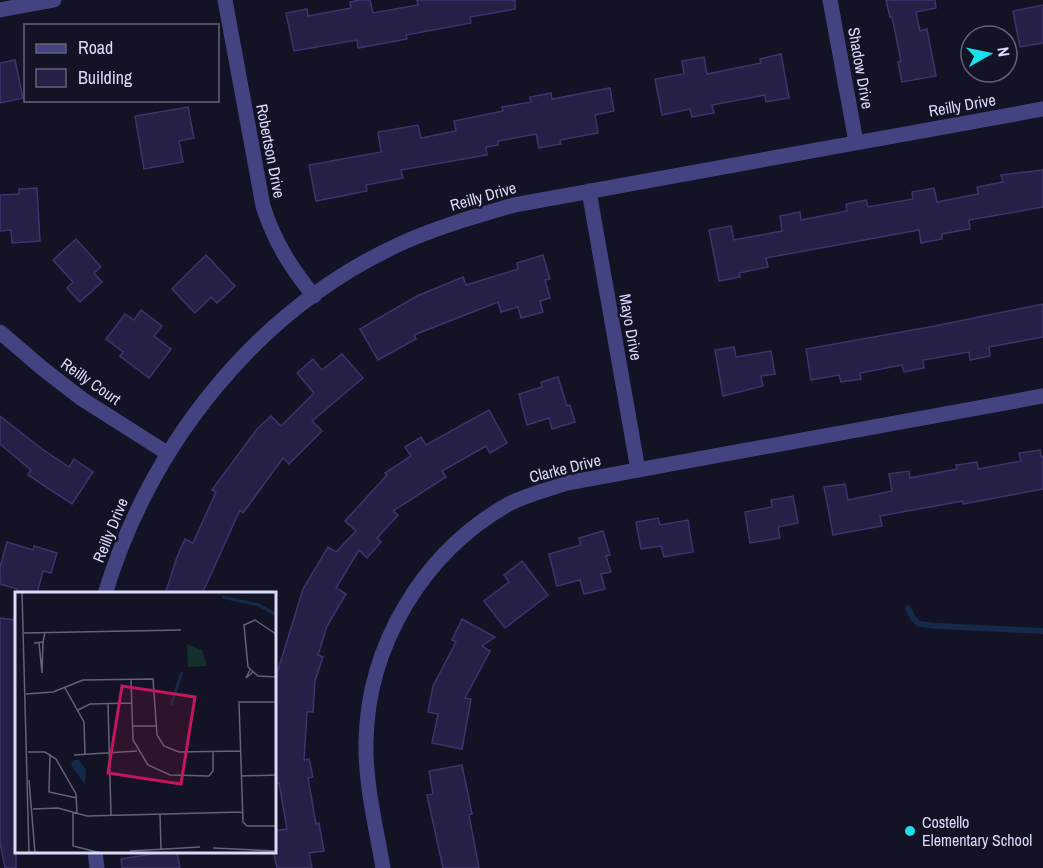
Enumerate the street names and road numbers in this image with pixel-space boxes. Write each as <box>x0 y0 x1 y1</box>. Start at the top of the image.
street label: Shadow Drive <box>843 26 879 110</box>
street label: Reilly Drive <box>927 88 997 122</box>
street label: Robertson Drive <box>251 102 291 200</box>
street label: Reilly Drive <box>447 176 519 216</box>
street label: Mayo Drive <box>614 292 648 362</box>
street label: Reilly Court <box>57 352 126 410</box>
street label: Clarke Drive <box>527 449 603 487</box>
street label: Reilly Drive <box>87 494 133 566</box>

